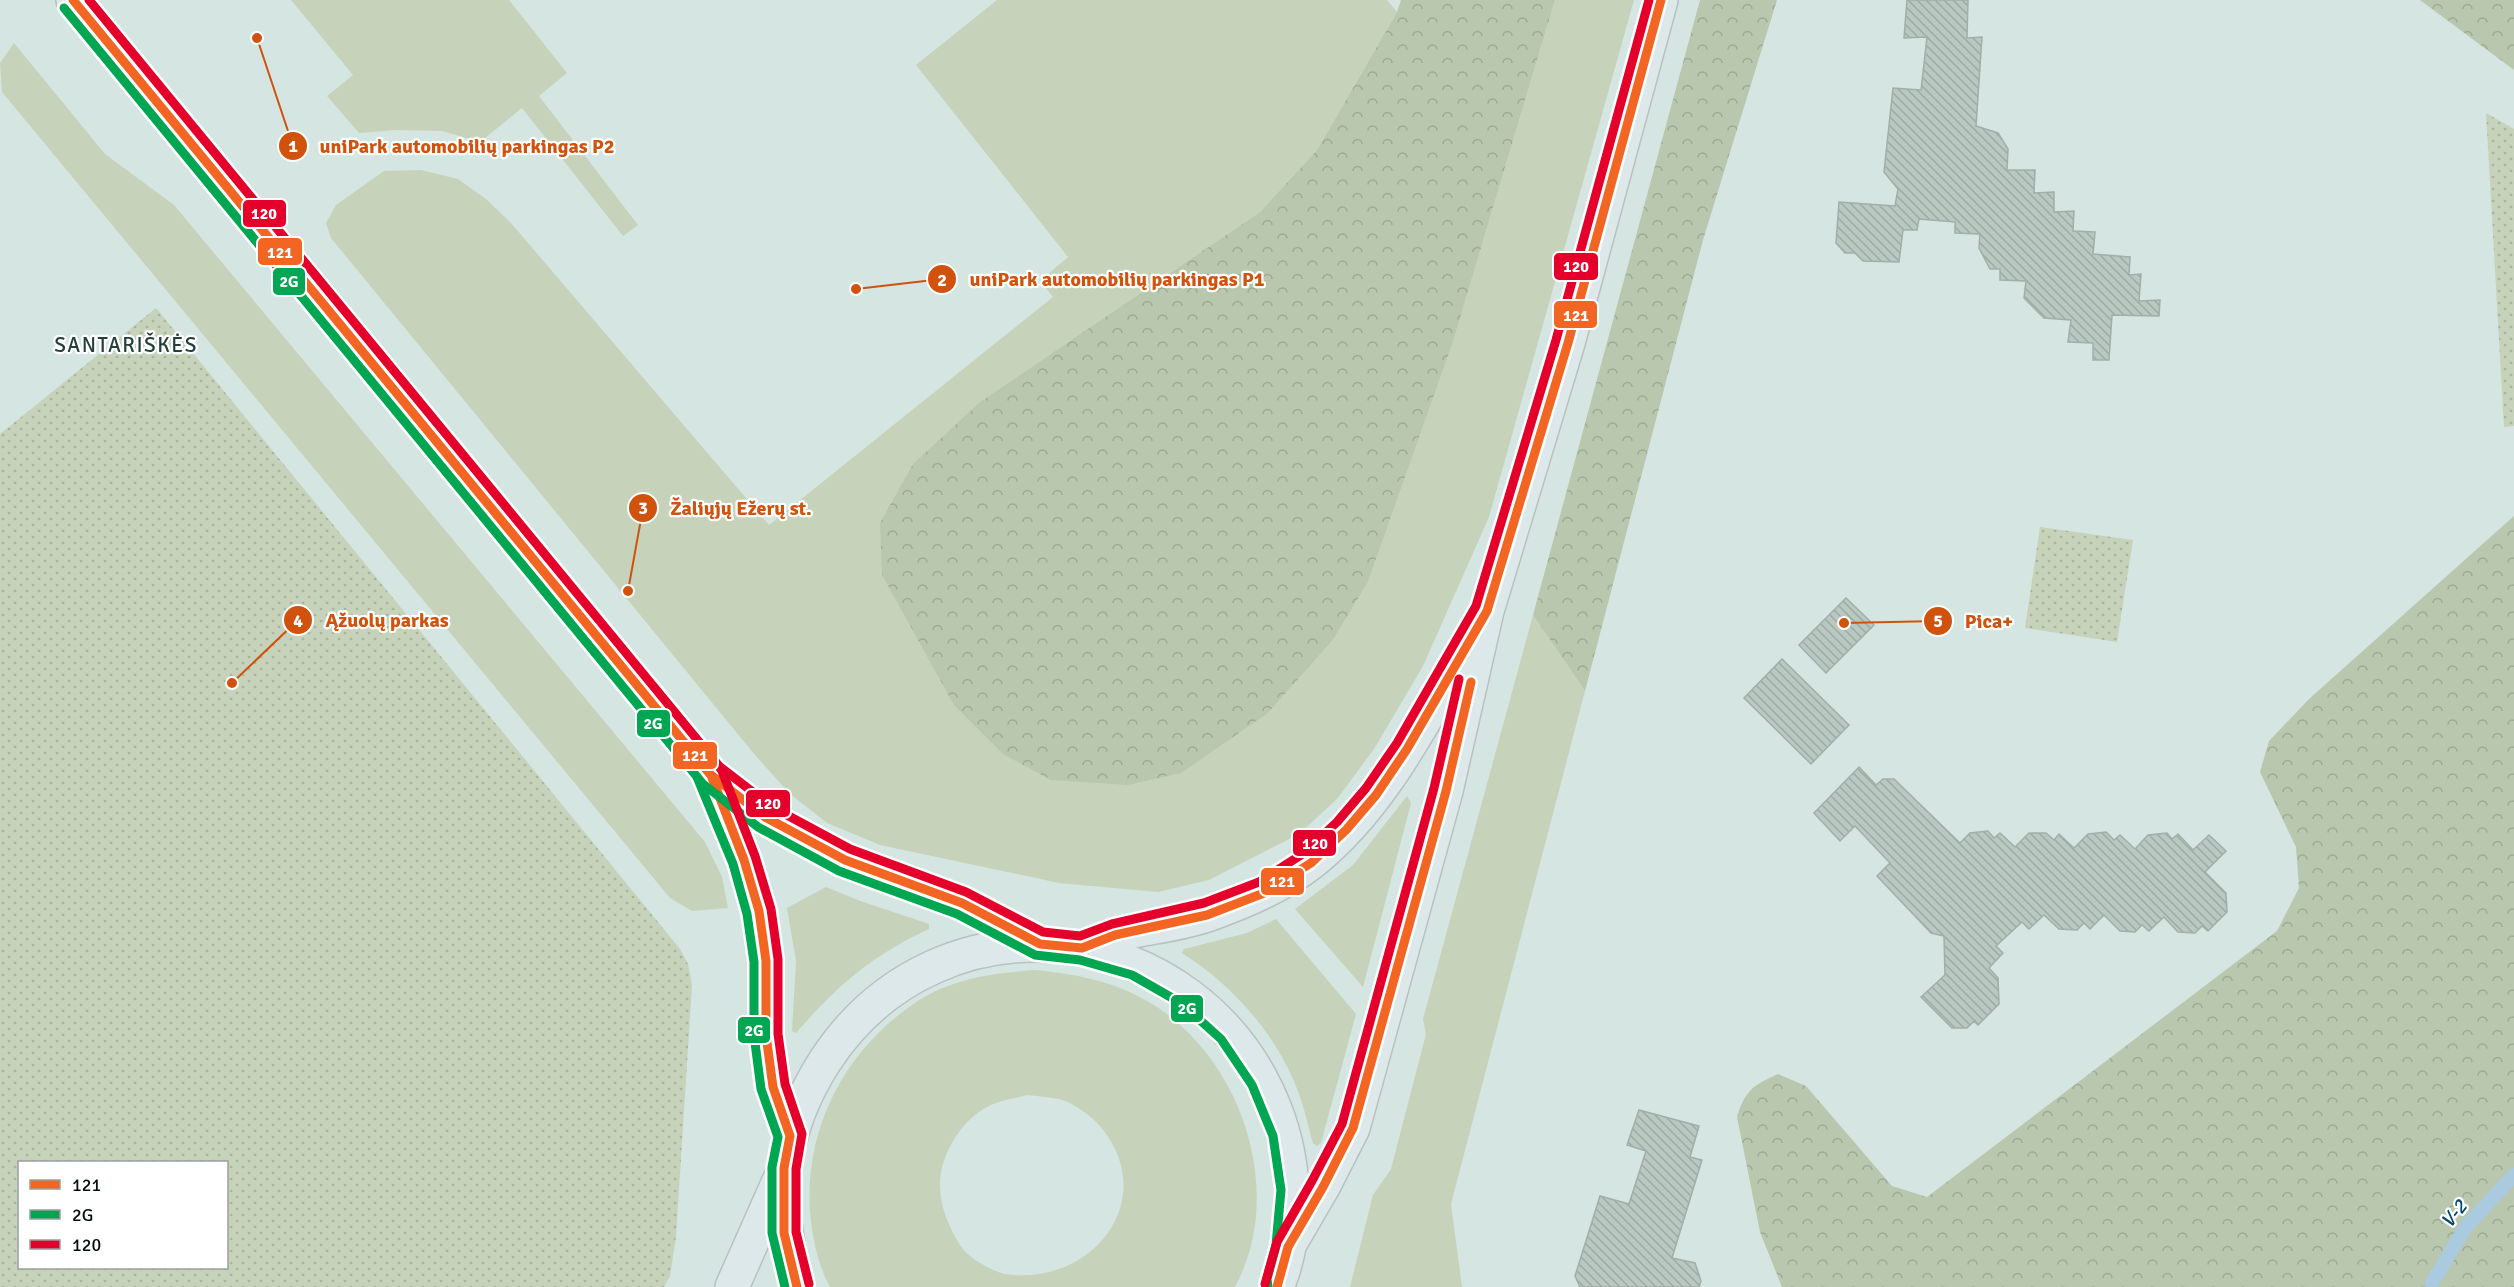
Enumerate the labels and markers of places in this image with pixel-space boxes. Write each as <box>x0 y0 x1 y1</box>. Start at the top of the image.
callout: uniPark automobilių parkingas P2 <box>278 127 627 165</box>
callout: uniPark automobilių parkingas P1 <box>927 260 1276 298</box>
callout: Žaliųjų Ežerų st. <box>628 489 824 527</box>
callout: Ąžuolų parkas <box>283 601 460 639</box>
callout: Pica+ <box>1923 602 2025 640</box>

